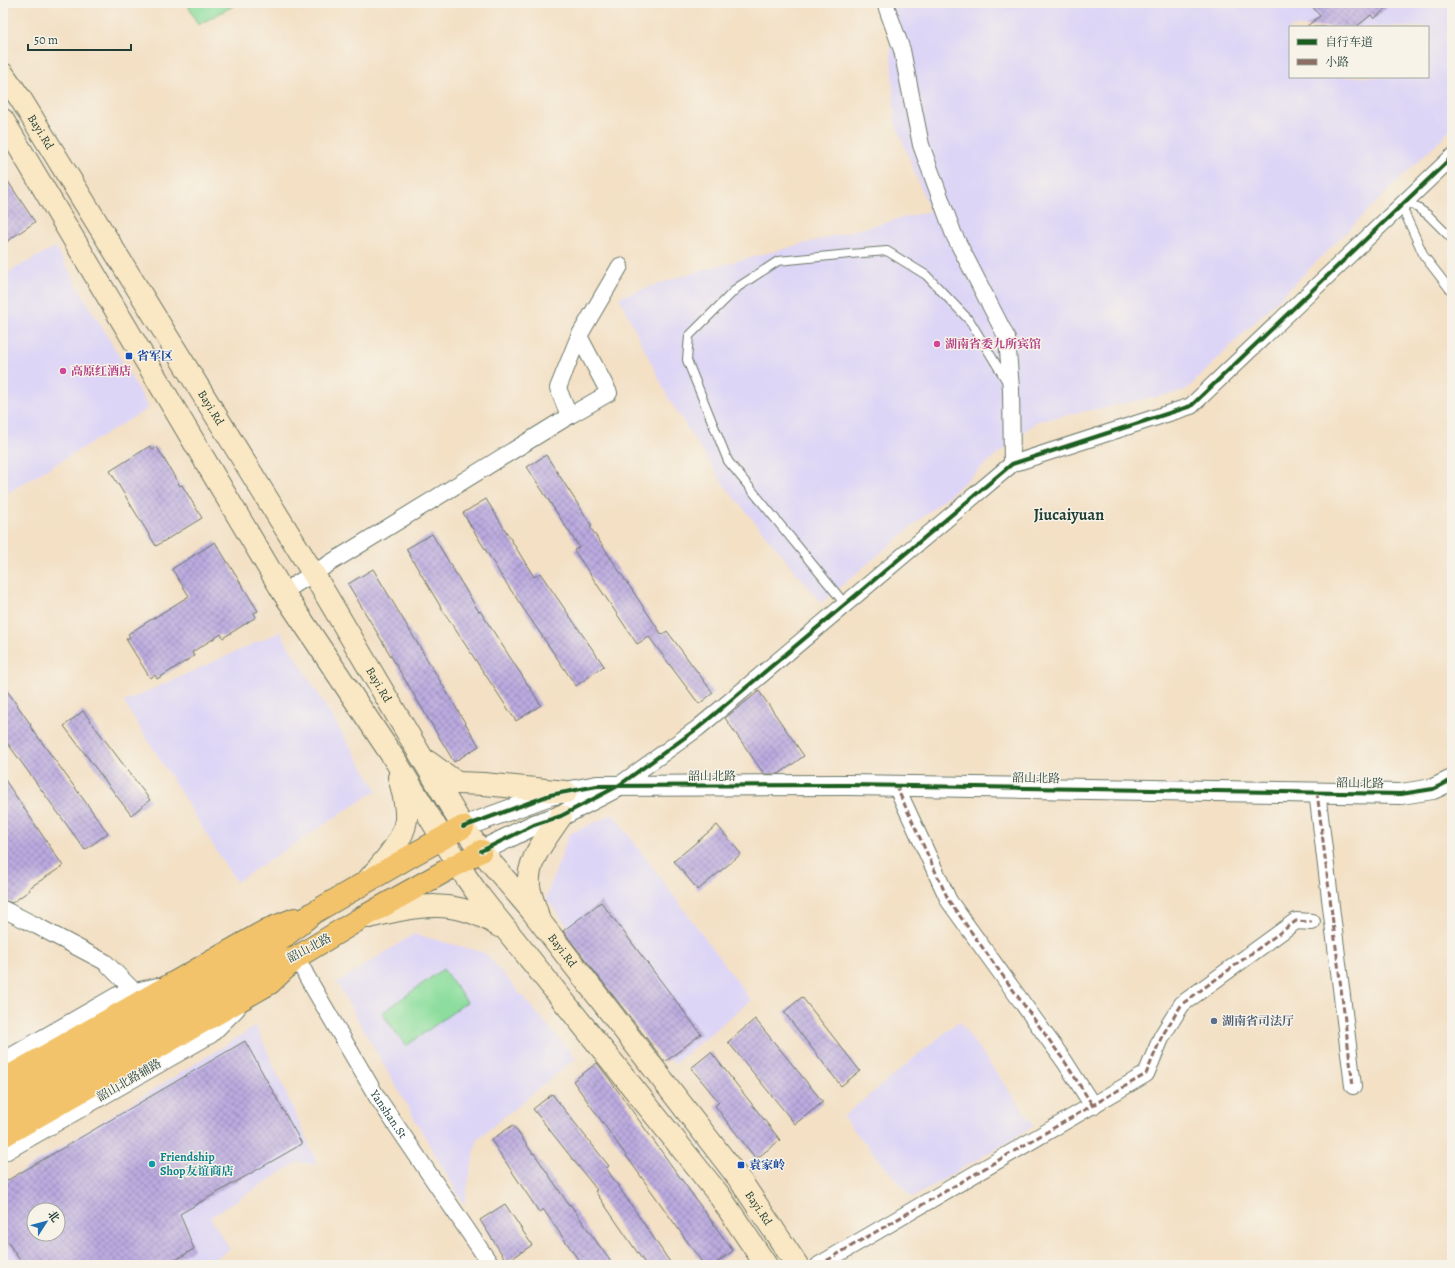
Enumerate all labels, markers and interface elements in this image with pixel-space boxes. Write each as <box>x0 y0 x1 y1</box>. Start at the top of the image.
scale bar <box>28 26 131 52</box>
legend <box>1289 26 1429 78</box>
text: 50 m <box>34 32 58 48</box>
text: 自行车道 <box>1325 34 1373 50</box>
text: 小路 <box>1325 54 1349 70</box>
street label: Bayi.Rd <box>24 111 58 153</box>
place label: 湖南省委九所宾馆 <box>945 336 1041 352</box>
marker: 湖南省委九所宾馆 <box>932 339 942 349</box>
place label: 省军区 <box>137 348 173 364</box>
marker: 省军区 <box>124 351 134 361</box>
place label: 高原红酒店 <box>71 363 131 379</box>
marker: 高原红酒店 <box>58 366 68 376</box>
street label: Bayi.Rd <box>194 387 228 428</box>
district label: Jiucaiyuan <box>1034 504 1104 526</box>
street label: Bayi.Rd <box>362 664 396 706</box>
street label: 韶山北路 <box>688 768 736 784</box>
street label: 韶山北路 <box>1012 770 1060 786</box>
street label: 韶山北路 <box>1336 775 1384 791</box>
street label: 韶山北路 <box>284 930 334 966</box>
street label: Bayi.Rd <box>544 930 581 971</box>
place label: 湖南省司法厅 <box>1222 1013 1294 1029</box>
marker: 湖南省司法厅 <box>1209 1016 1219 1026</box>
street label: 韶山北路辅路 <box>94 1055 164 1105</box>
street label: Yanshan.St <box>366 1086 411 1142</box>
place label: Friendship Shop友谊商店 <box>160 1149 234 1179</box>
place label: 袁家岭 <box>749 1157 785 1173</box>
marker: Friendship Shop友谊商店 <box>147 1159 157 1169</box>
marker: 袁家岭 <box>736 1160 746 1170</box>
street label: Bayi.Rd <box>741 1188 776 1229</box>
north arrow <box>26 1202 66 1242</box>
text: 北 <box>44 1208 63 1225</box>

